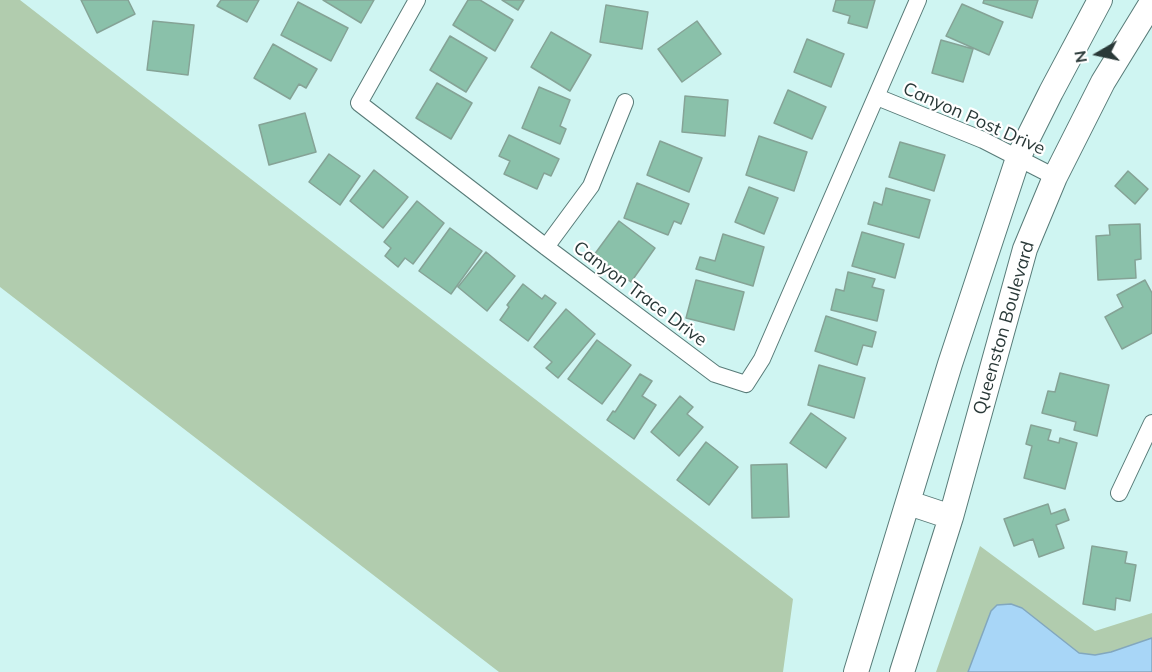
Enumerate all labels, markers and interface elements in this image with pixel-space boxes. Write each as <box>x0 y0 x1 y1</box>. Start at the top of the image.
north arrow <box>1068 24 1128 84</box>
text: N <box>1069 49 1091 64</box>
street label: Canyon Post Drive <box>900 78 1048 160</box>
street label: Canyon Trace Drive <box>569 237 711 351</box>
street label: Queenston Boulevard <box>969 239 1039 417</box>

